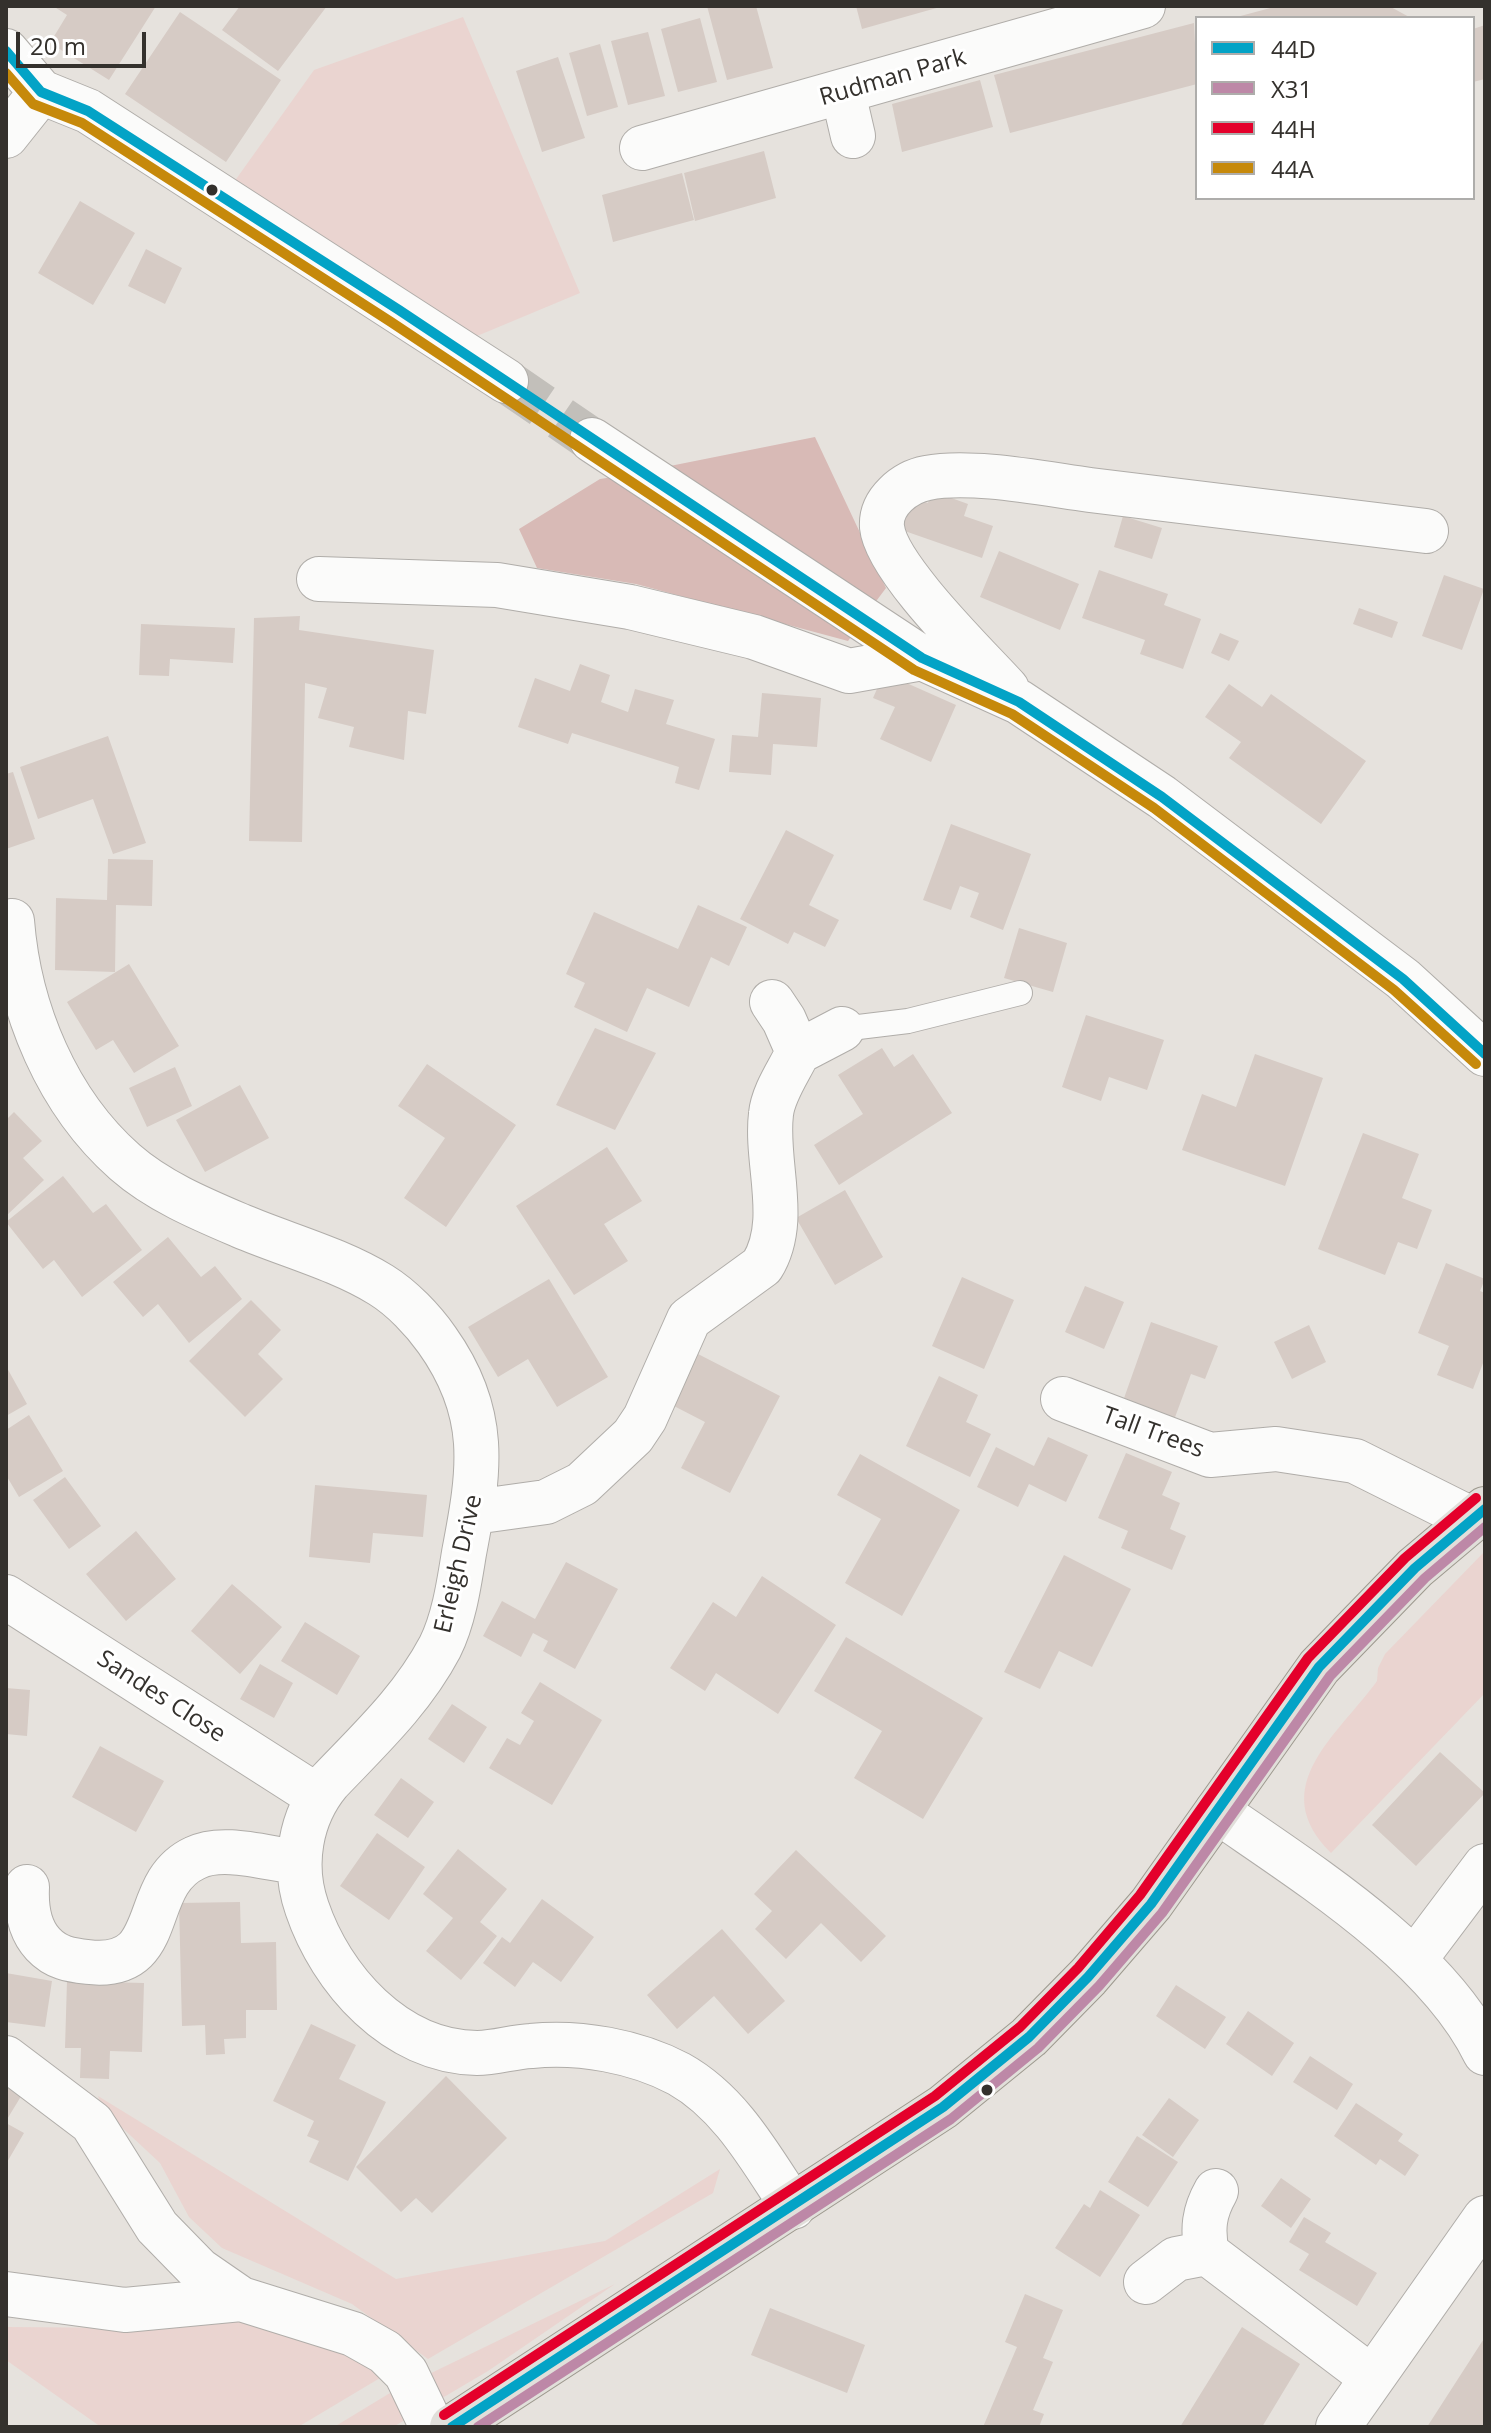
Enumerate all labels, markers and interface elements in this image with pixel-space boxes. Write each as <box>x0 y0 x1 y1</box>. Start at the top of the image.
scale bar <box>20 16 150 66</box>
legend <box>1195 16 1475 200</box>
text: 20 m <box>30 29 86 62</box>
text: 44D <box>1271 32 1316 65</box>
street label: Rudman Park <box>816 43 970 113</box>
text: X31 <box>1271 72 1312 105</box>
text: 44H <box>1271 112 1316 145</box>
text: 44A <box>1271 152 1314 185</box>
unlabelled marker <box>204 182 220 198</box>
street label: Tall Trees <box>1098 1401 1208 1465</box>
street label: Erleigh Drive <box>429 1492 489 1636</box>
street label: Sandes Close <box>91 1645 231 1749</box>
unlabelled marker <box>979 2082 995 2098</box>

